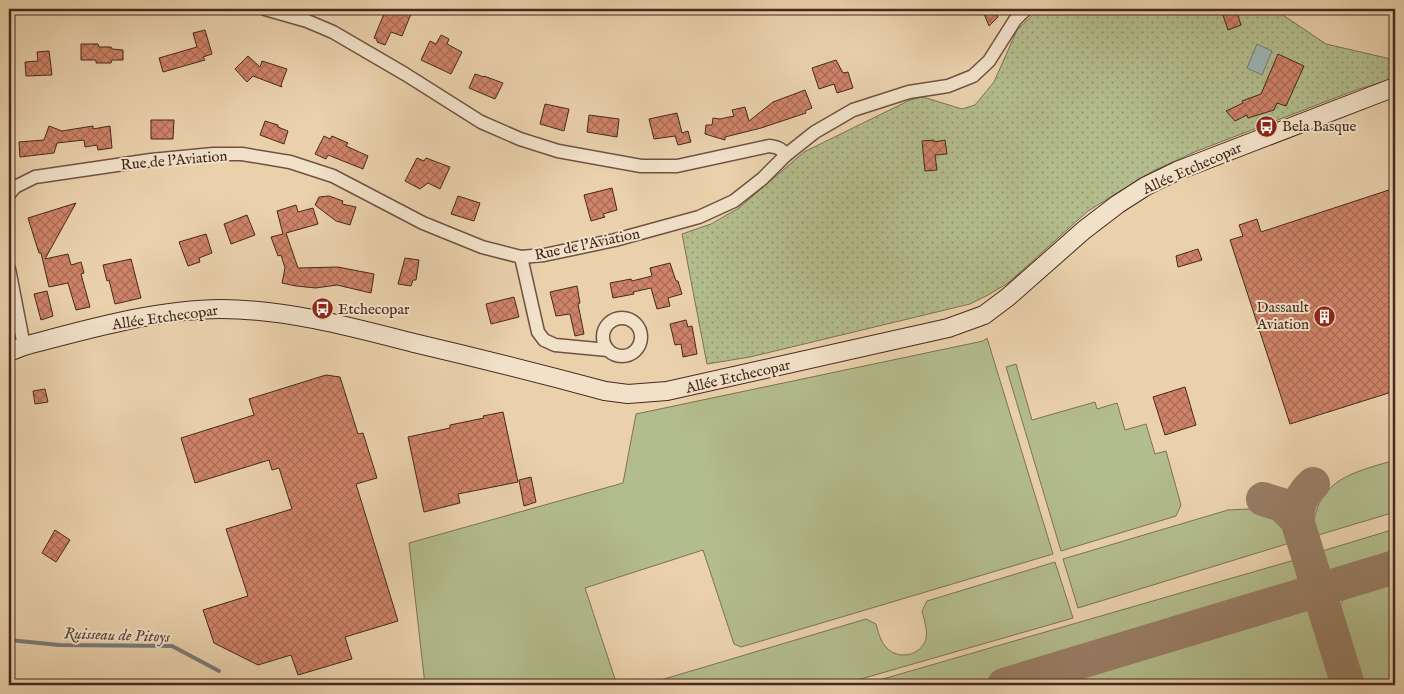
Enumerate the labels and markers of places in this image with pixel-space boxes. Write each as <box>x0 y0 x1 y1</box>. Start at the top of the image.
bus stop icon: Bela Basque <box>1254 114 1278 138</box>
place label: Bela Basque <box>1282 117 1357 136</box>
bus stop icon: Etchecopar <box>310 297 334 321</box>
place label: Dassault Aviation <box>1256 298 1309 334</box>
place label: Etchecopar <box>338 300 410 319</box>
building icon: Dassault Aviation <box>1313 304 1337 328</box>

